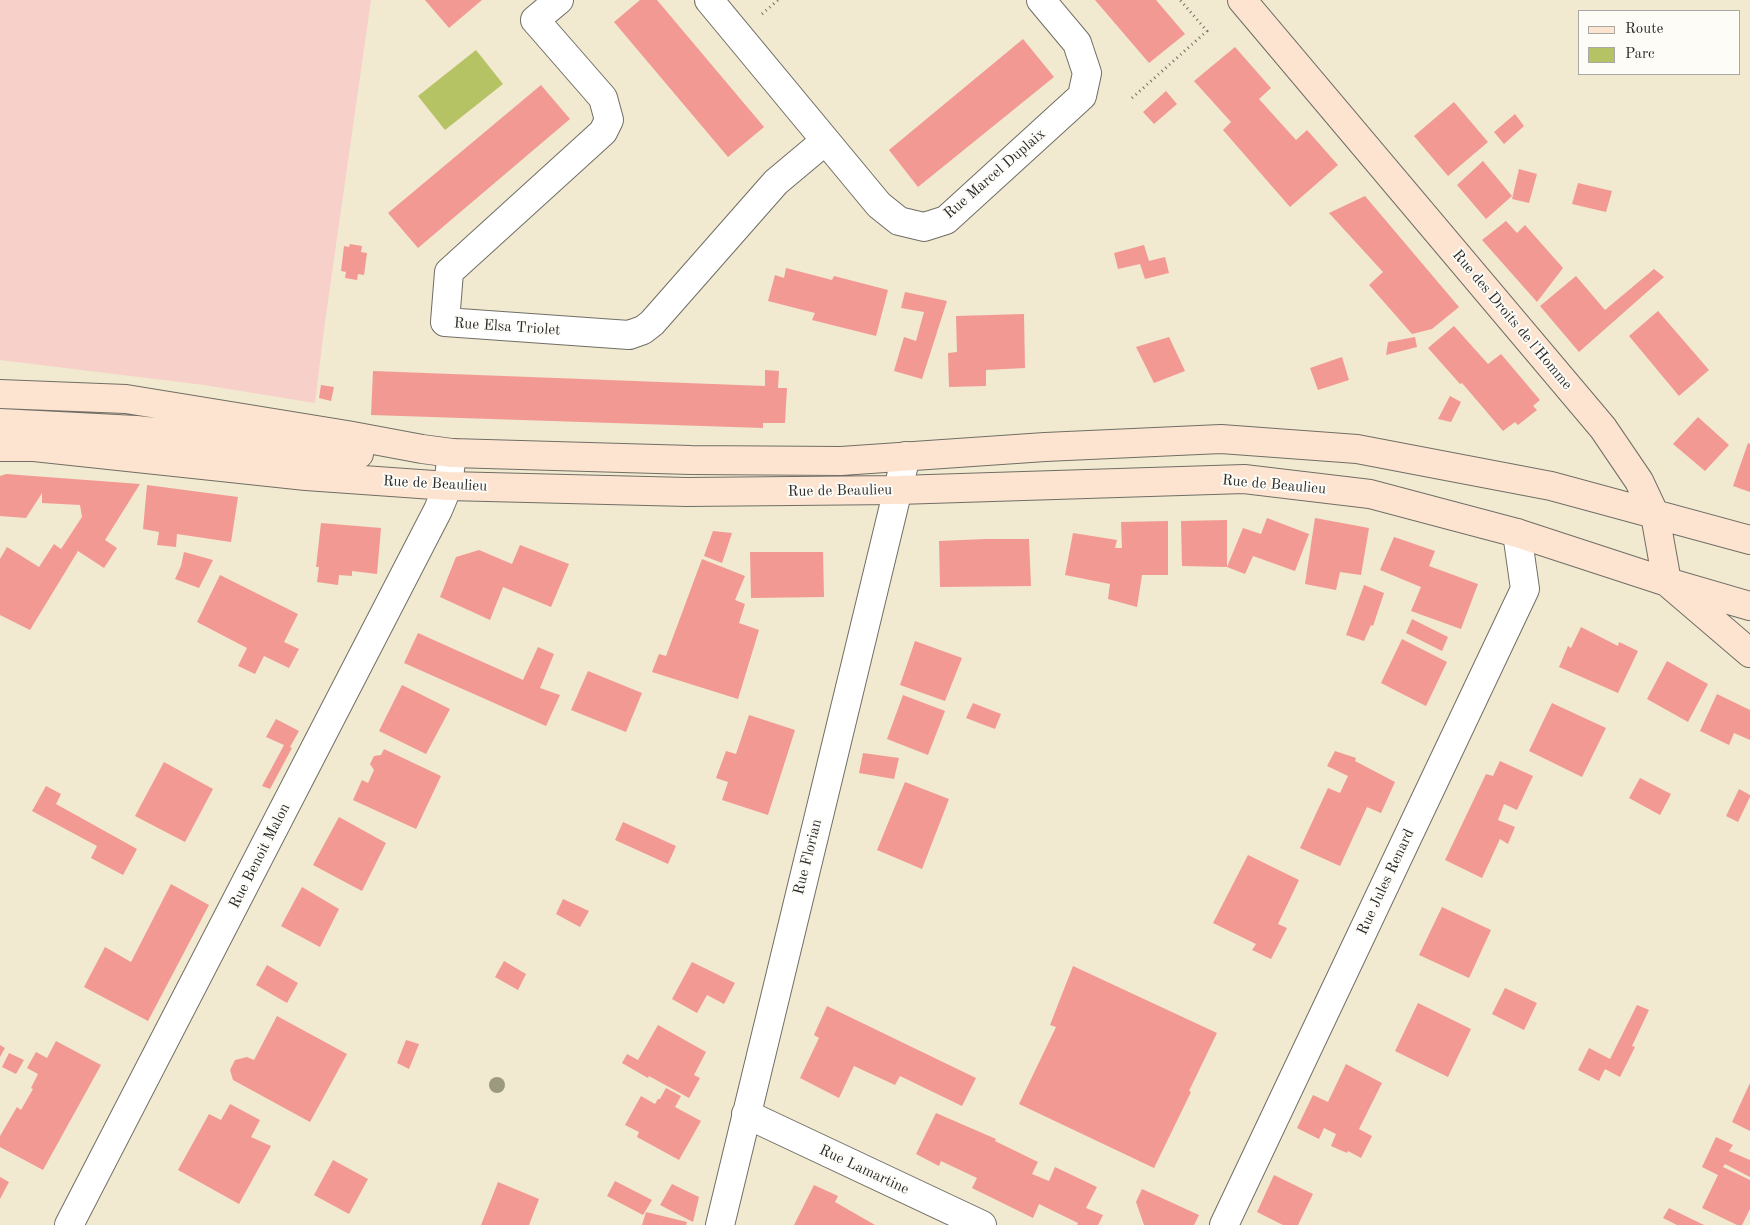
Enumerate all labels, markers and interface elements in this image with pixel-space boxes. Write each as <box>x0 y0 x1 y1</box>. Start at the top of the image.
legend <box>1578 10 1740 75</box>
text: Route <box>1625 22 1663 37</box>
text: Parc <box>1625 47 1655 62</box>
street label: Rue Marcel Duplaix <box>941 125 1049 223</box>
street label: Rue des Droits de l'Homme <box>1448 246 1576 394</box>
street label: Rue Elsa Triolet <box>453 314 561 340</box>
street label: Rue de Beaulieu <box>1221 471 1327 499</box>
street label: Rue de Beaulieu <box>382 472 488 496</box>
street label: Rue de Beaulieu <box>788 481 892 501</box>
street label: Rue Benoit Malon <box>226 800 294 912</box>
street label: Rue Florian <box>790 817 826 897</box>
street label: Rue Jules Renard <box>1354 826 1418 938</box>
street label: Rue Lamartine <box>816 1141 912 1199</box>

